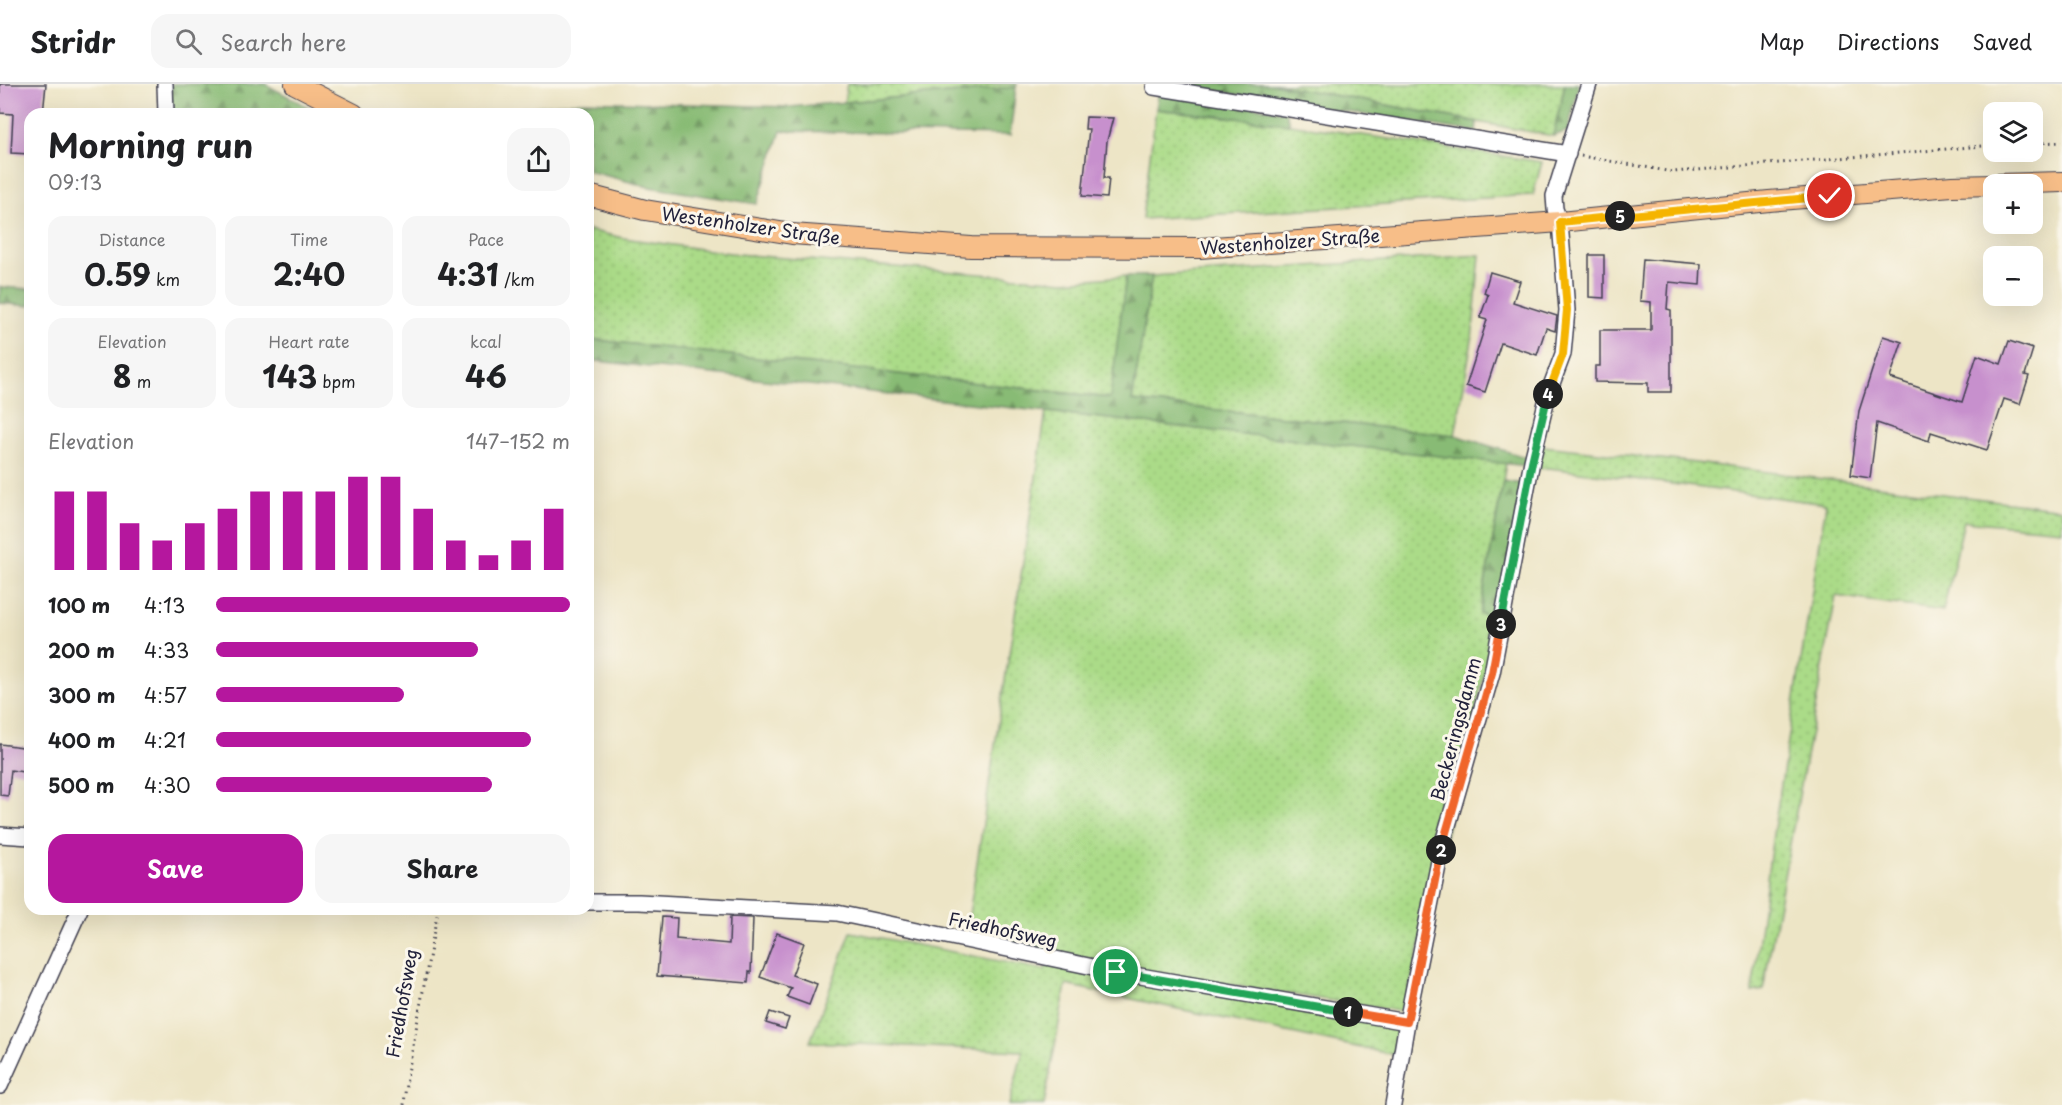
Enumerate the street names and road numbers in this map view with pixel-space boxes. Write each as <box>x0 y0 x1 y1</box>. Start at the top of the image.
street label: Westenholzer Straße <box>660 199 842 251</box>
street label: Westenholzer Straße <box>1199 221 1381 261</box>
street label: Beckeringsdamm <box>1423 654 1487 804</box>
street label: Friedhofsweg <box>946 904 1060 954</box>
street label: Friedhofsweg <box>378 946 424 1060</box>

